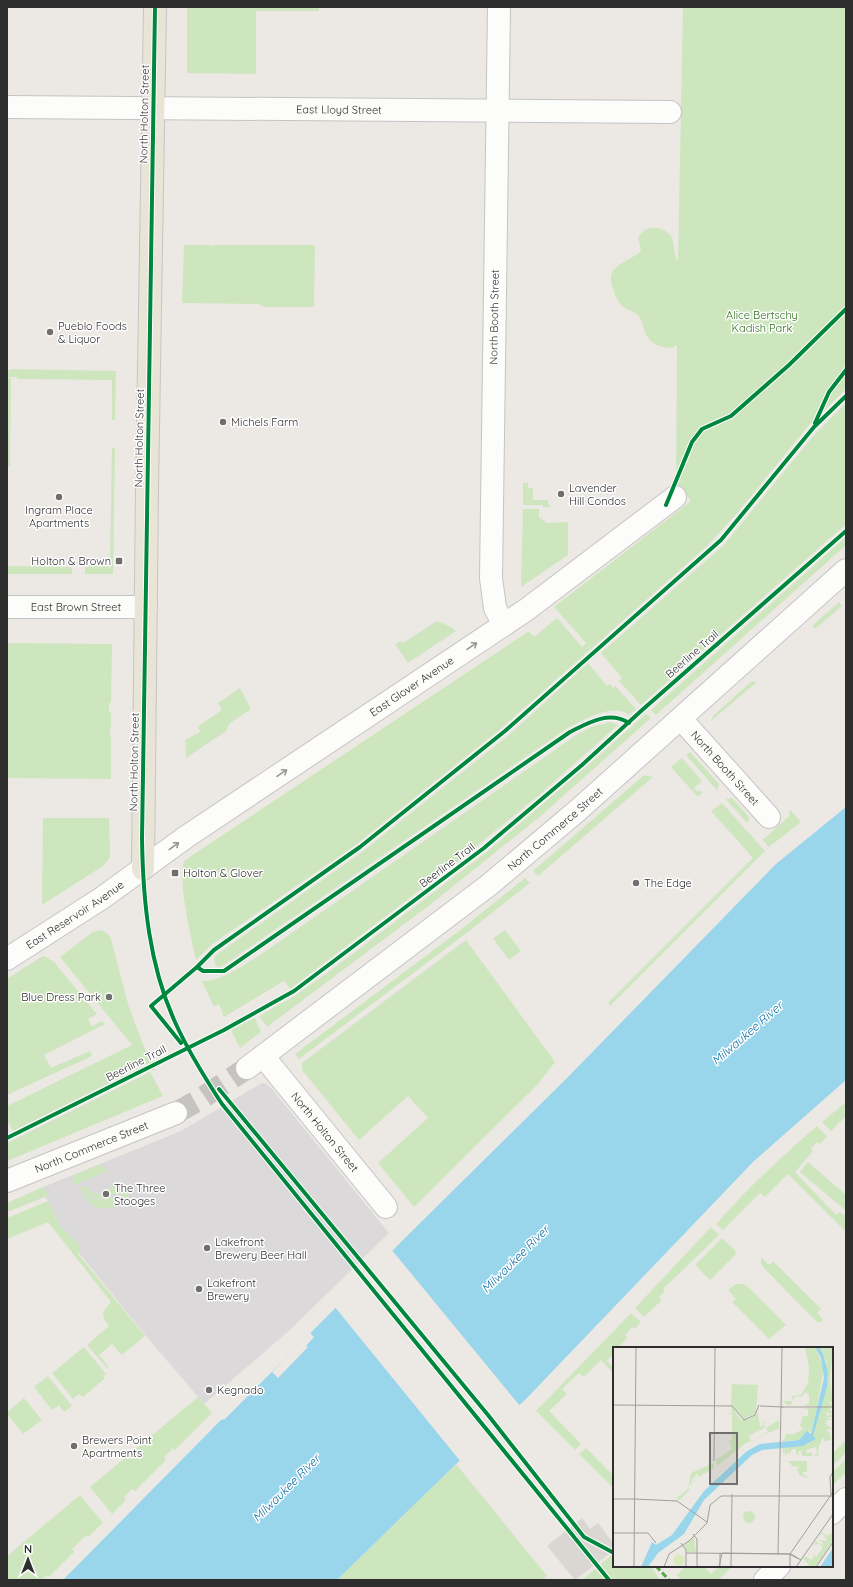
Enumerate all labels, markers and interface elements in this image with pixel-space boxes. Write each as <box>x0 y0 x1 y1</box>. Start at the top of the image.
street label: North Holton Street <box>136 64 152 163</box>
street label: East Lloyd Street <box>296 102 382 117</box>
street label: North Booth Street <box>486 269 502 365</box>
park label: Alice Bertschy Kadish Park <box>726 308 798 335</box>
place label: Pueblo Foods & Liquor <box>58 319 127 346</box>
marker: Pueblo Foods & Liquor <box>45 327 55 337</box>
street label: North Holton Street <box>131 388 147 487</box>
place label: Michels Farm <box>231 415 298 429</box>
marker: Michels Farm <box>218 417 228 427</box>
place label: Lavender Hill Condos <box>569 481 626 508</box>
marker: Lavender Hill Condos <box>556 489 566 499</box>
marker: Ingram Place Apartments <box>54 492 64 502</box>
place label: Ingram Place Apartments <box>25 503 93 530</box>
place label: Holton & Brown <box>31 554 111 568</box>
marker: Holton & Brown <box>114 556 124 566</box>
street label: East Brown Street <box>31 600 121 614</box>
street label: Beerline Trail <box>663 627 721 681</box>
one-way arrow <box>466 642 477 650</box>
street label: East Glover Avenue <box>367 653 456 720</box>
street label: North Holton Street <box>126 712 142 811</box>
street label: North Booth Street <box>688 728 762 809</box>
one-way arrow <box>276 769 287 777</box>
street label: North Commerce Street <box>504 784 606 874</box>
street label: Beerline Trail <box>416 840 478 890</box>
one-way arrow <box>169 842 180 850</box>
place label: Holton & Glover <box>183 866 264 880</box>
marker: Holton & Glover <box>170 868 180 878</box>
place label: The Edge <box>644 876 692 890</box>
street label: East Reservoir Avenue <box>23 878 127 952</box>
marker: The Edge <box>631 878 641 888</box>
place label: Blue Dress Park <box>21 990 101 1004</box>
marker: Blue Dress Park <box>104 992 114 1002</box>
water label: Milwaukee River <box>708 997 787 1068</box>
street label: Beerline Trail <box>103 1042 169 1084</box>
street label: North Holton Street <box>288 1089 362 1175</box>
street label: North Commerce Street <box>33 1118 150 1176</box>
place label: The Three Stooges <box>114 1181 165 1208</box>
marker: The Three Stooges <box>101 1189 111 1199</box>
water label: Milwaukee River <box>478 1221 553 1296</box>
place label: Lakefront Brewery Beer Hall <box>215 1235 307 1262</box>
marker: Lakefront Brewery Beer Hall <box>202 1243 212 1253</box>
place label: Lakefront Brewery <box>207 1276 256 1303</box>
marker: Lakefront Brewery <box>194 1284 204 1294</box>
inset map <box>613 1347 833 1567</box>
place label: Kegnado <box>217 1383 264 1397</box>
marker: Kegnado <box>204 1385 214 1395</box>
place label: Brewers Point Apartments <box>82 1433 152 1460</box>
marker: Brewers Point Apartments <box>69 1441 79 1451</box>
water label: Milwaukee River <box>249 1450 324 1525</box>
north arrow <box>8 1539 48 1579</box>
text: N <box>24 1542 32 1556</box>

